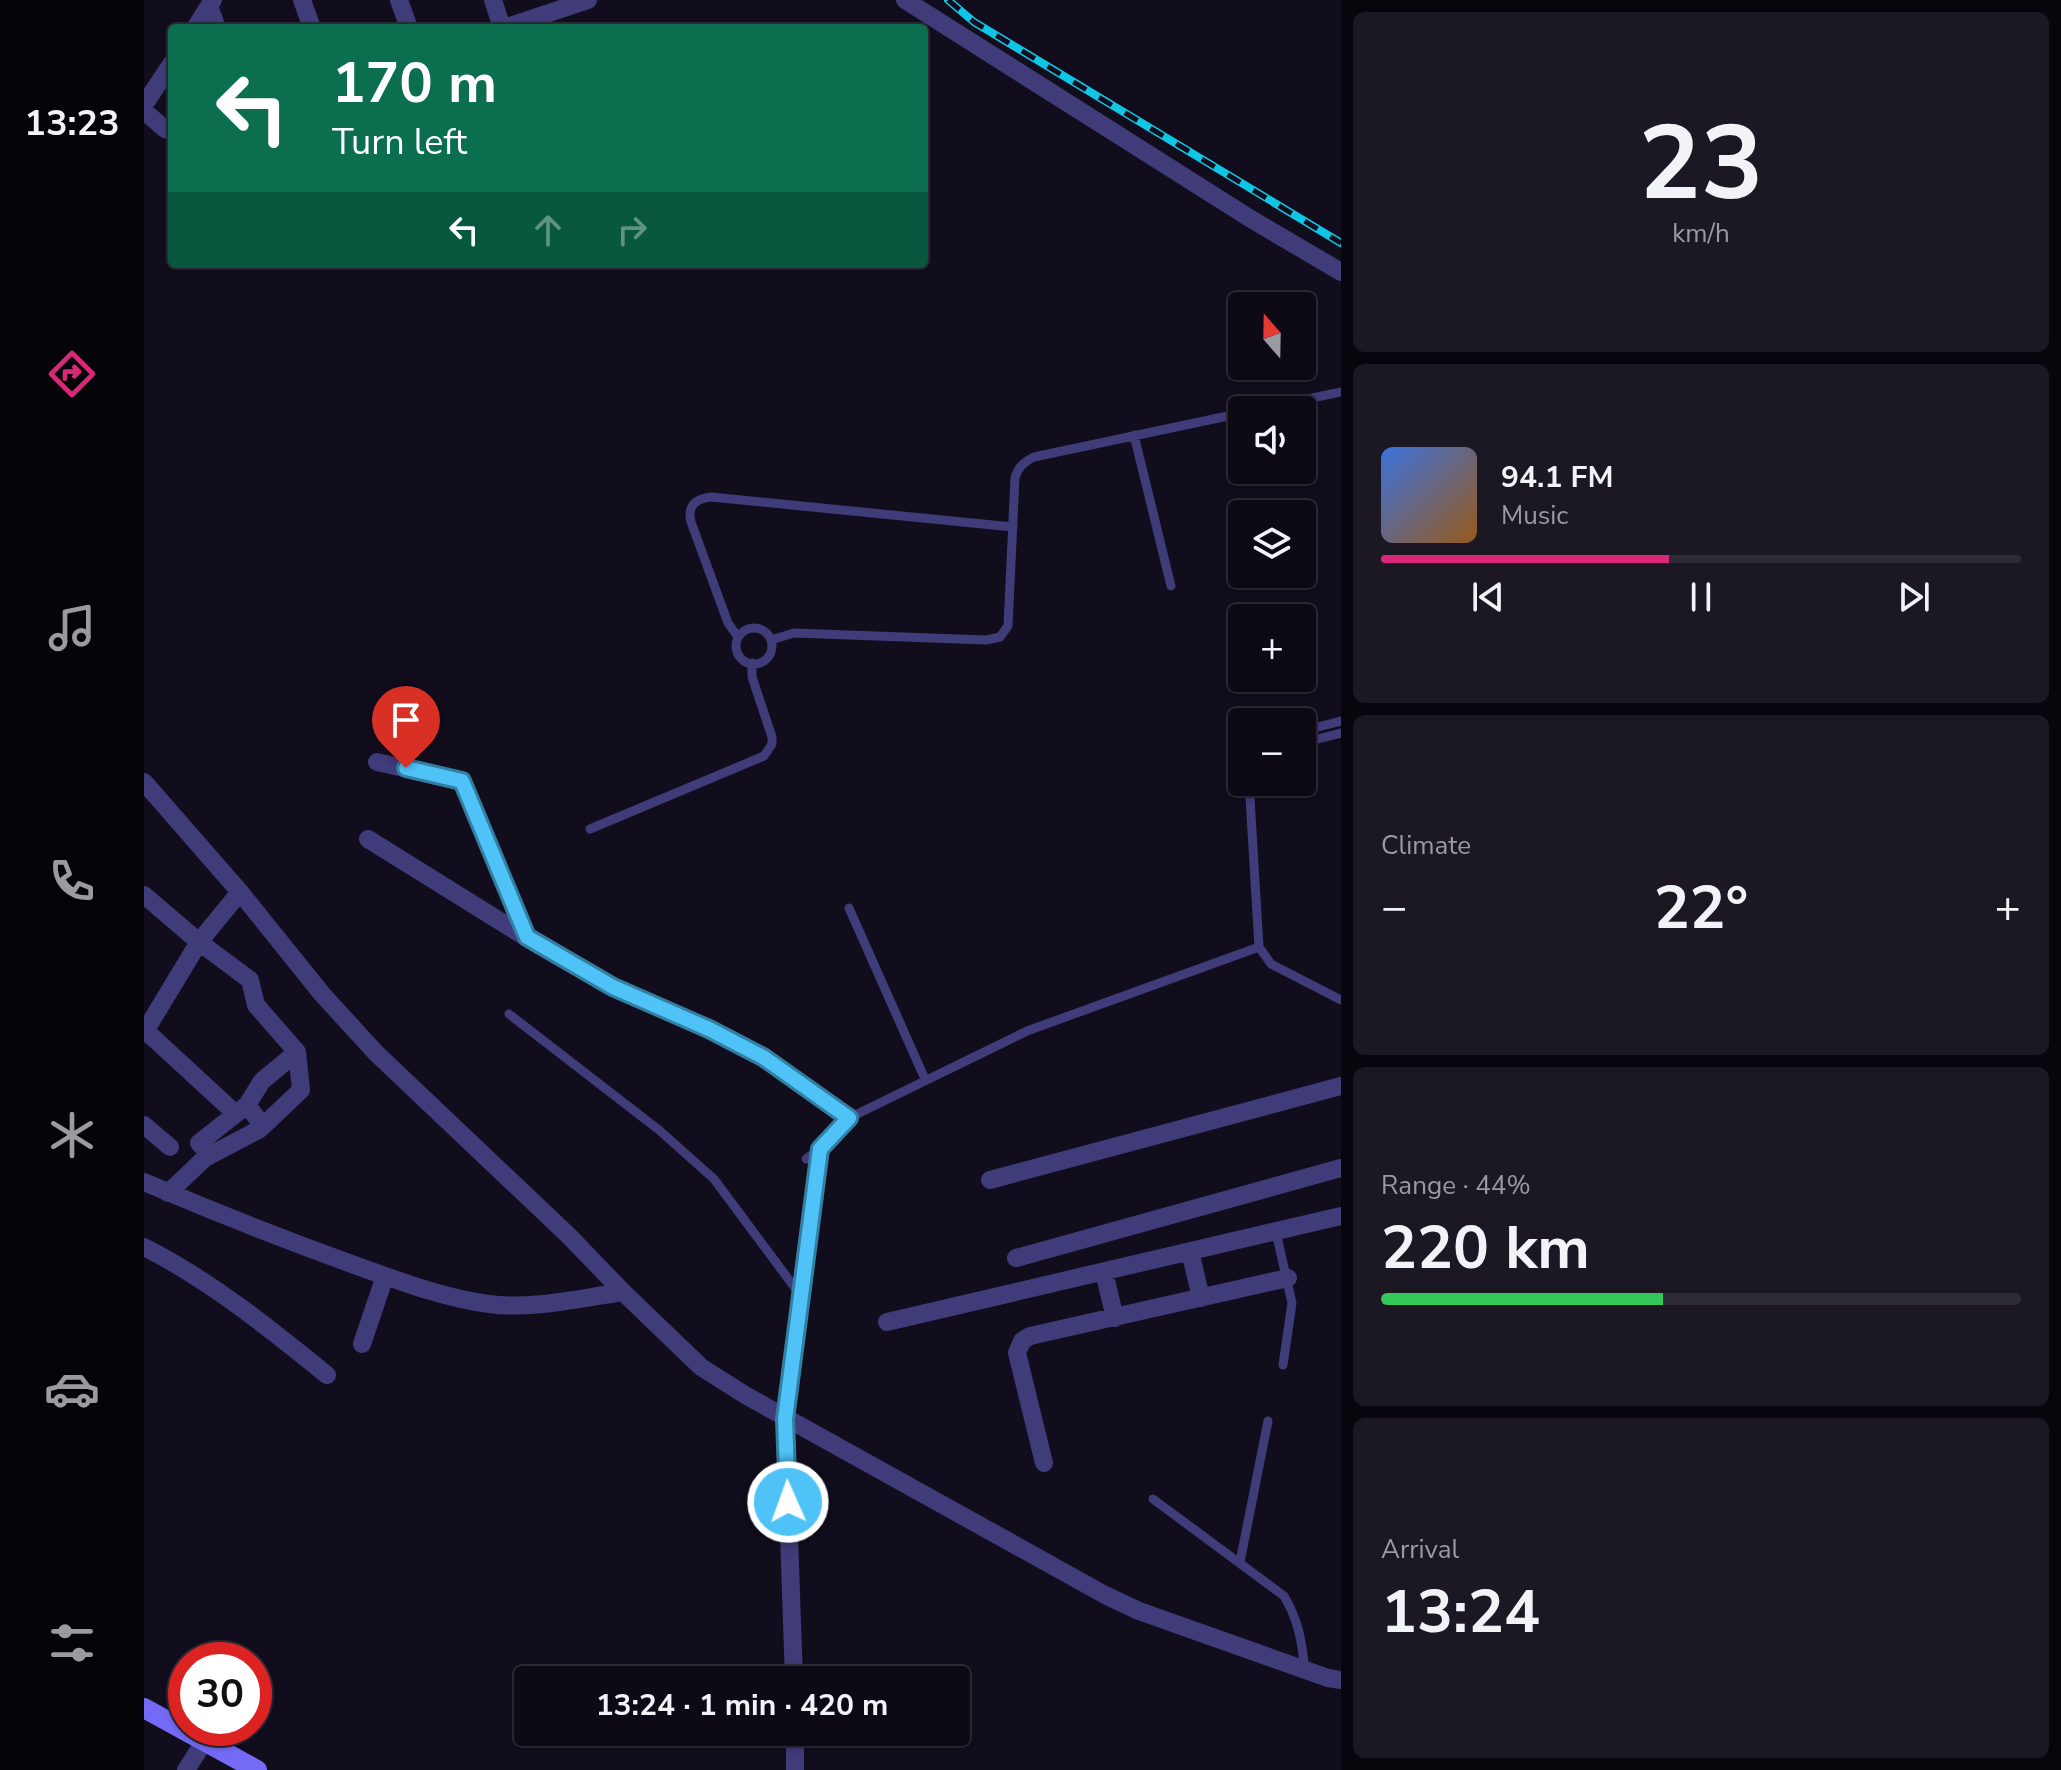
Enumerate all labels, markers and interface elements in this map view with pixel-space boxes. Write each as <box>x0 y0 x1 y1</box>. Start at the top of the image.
text: 170 m <box>332 45 497 122</box>
icon: left <box>200 56 304 160</box>
text: 23 <box>1639 93 1763 235</box>
text: 13:23 <box>24 99 120 148</box>
text: Turn left <box>332 118 467 167</box>
icon: left <box>442 208 486 252</box>
icon: ahead <box>526 208 570 252</box>
icon: right <box>610 208 654 252</box>
text: km/h <box>1672 216 1730 251</box>
north arrow <box>1228 292 1316 380</box>
map controls <box>1228 292 1316 796</box>
icon: directions <box>44 346 100 402</box>
button: sound <box>1228 396 1316 484</box>
text: 94.1 FM <box>1501 457 1613 498</box>
text: Music <box>1501 498 1568 533</box>
button: layers <box>1228 500 1316 588</box>
icon: previous <box>1466 575 1510 619</box>
icon: pause <box>1679 575 1723 619</box>
icon: next <box>1892 575 1936 619</box>
icon: music <box>44 600 100 656</box>
button: + <box>1228 604 1316 692</box>
pin <box>372 686 440 768</box>
icon: arrive <box>384 698 428 742</box>
button: − <box>1228 708 1316 796</box>
text: Climate <box>1381 828 1471 863</box>
icon: phone <box>44 853 100 909</box>
text: 22° <box>1654 867 1748 949</box>
text: − <box>1381 878 1407 938</box>
text: + <box>1995 878 2021 938</box>
icon: climate <box>44 1107 100 1163</box>
text: Range · 44% <box>1381 1168 1531 1203</box>
text: 220 km <box>1381 1207 1590 1289</box>
icon: car <box>44 1361 100 1417</box>
position arrow <box>746 1460 830 1544</box>
text: Arrival <box>1381 1532 1459 1567</box>
text: 13:24 <box>1381 1571 1540 1653</box>
icon: filters <box>44 1615 100 1671</box>
speed limit sign: 30 <box>168 1642 272 1746</box>
text: 13:24 · 1 min · 420 m <box>596 1685 888 1726</box>

